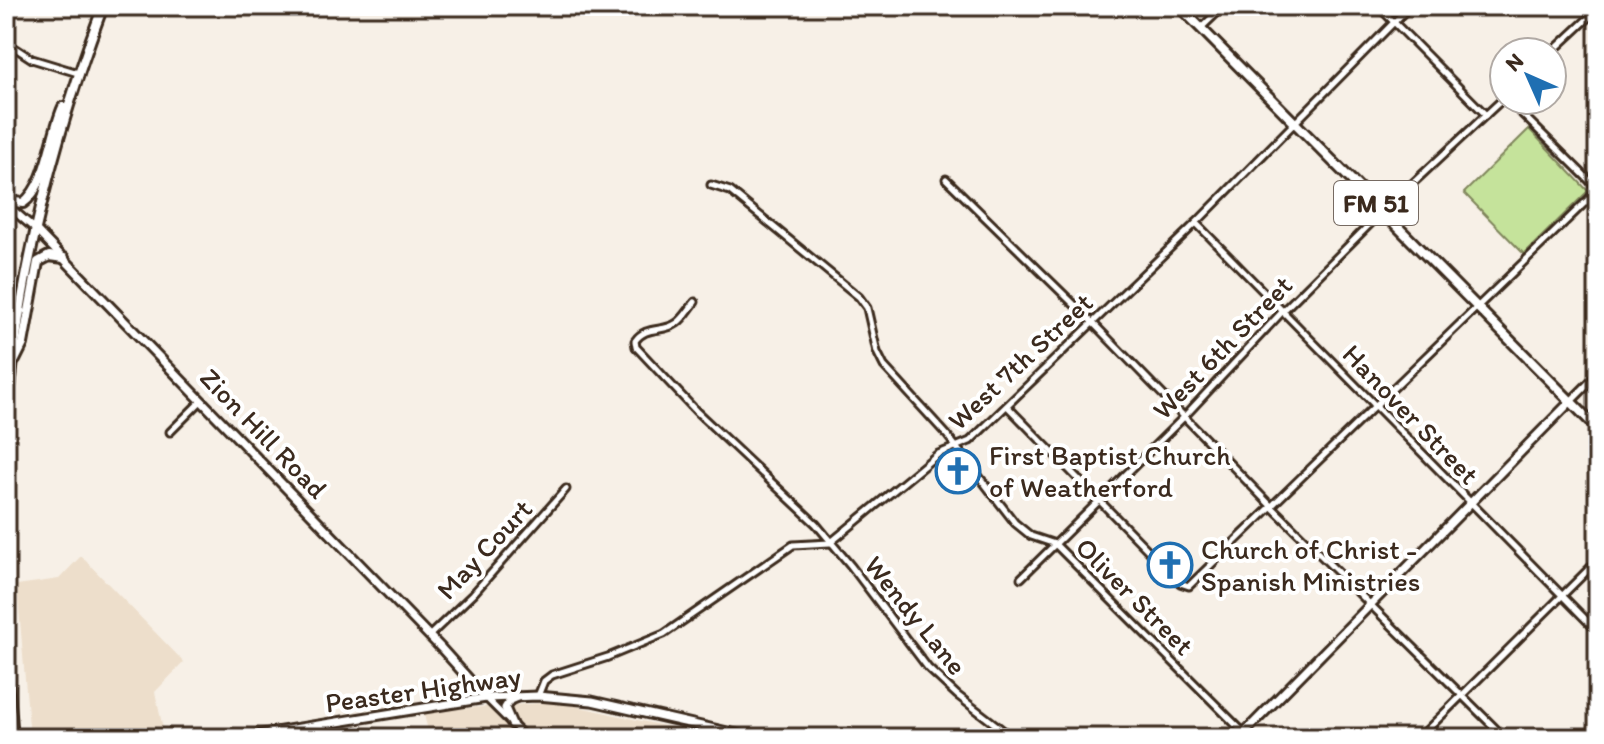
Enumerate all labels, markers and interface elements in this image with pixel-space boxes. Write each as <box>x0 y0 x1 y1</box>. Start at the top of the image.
north arrow <box>1488 36 1568 116</box>
text: N <box>1499 47 1529 77</box>
road number: FM 51 <box>1334 181 1418 225</box>
street label: West 6th Street <box>1145 268 1299 426</box>
street label: West 7th Street <box>940 285 1100 437</box>
street label: Hanover Street <box>1336 337 1486 491</box>
street label: Zion Hill Road <box>193 360 335 506</box>
place label: First Baptist Church of Weatherford <box>989 438 1231 504</box>
church icon: First Baptist Church of Weatherford <box>934 447 982 495</box>
street label: May Court <box>429 492 539 606</box>
street label: Oliver Street <box>1069 530 1201 662</box>
place label: Church of Christ - Spanish Ministries <box>1201 532 1420 598</box>
church icon: Church of Christ - Spanish Ministries <box>1146 541 1194 589</box>
street label: Wendy Lane <box>858 548 974 682</box>
street label: Peaster Highway <box>323 658 523 720</box>

